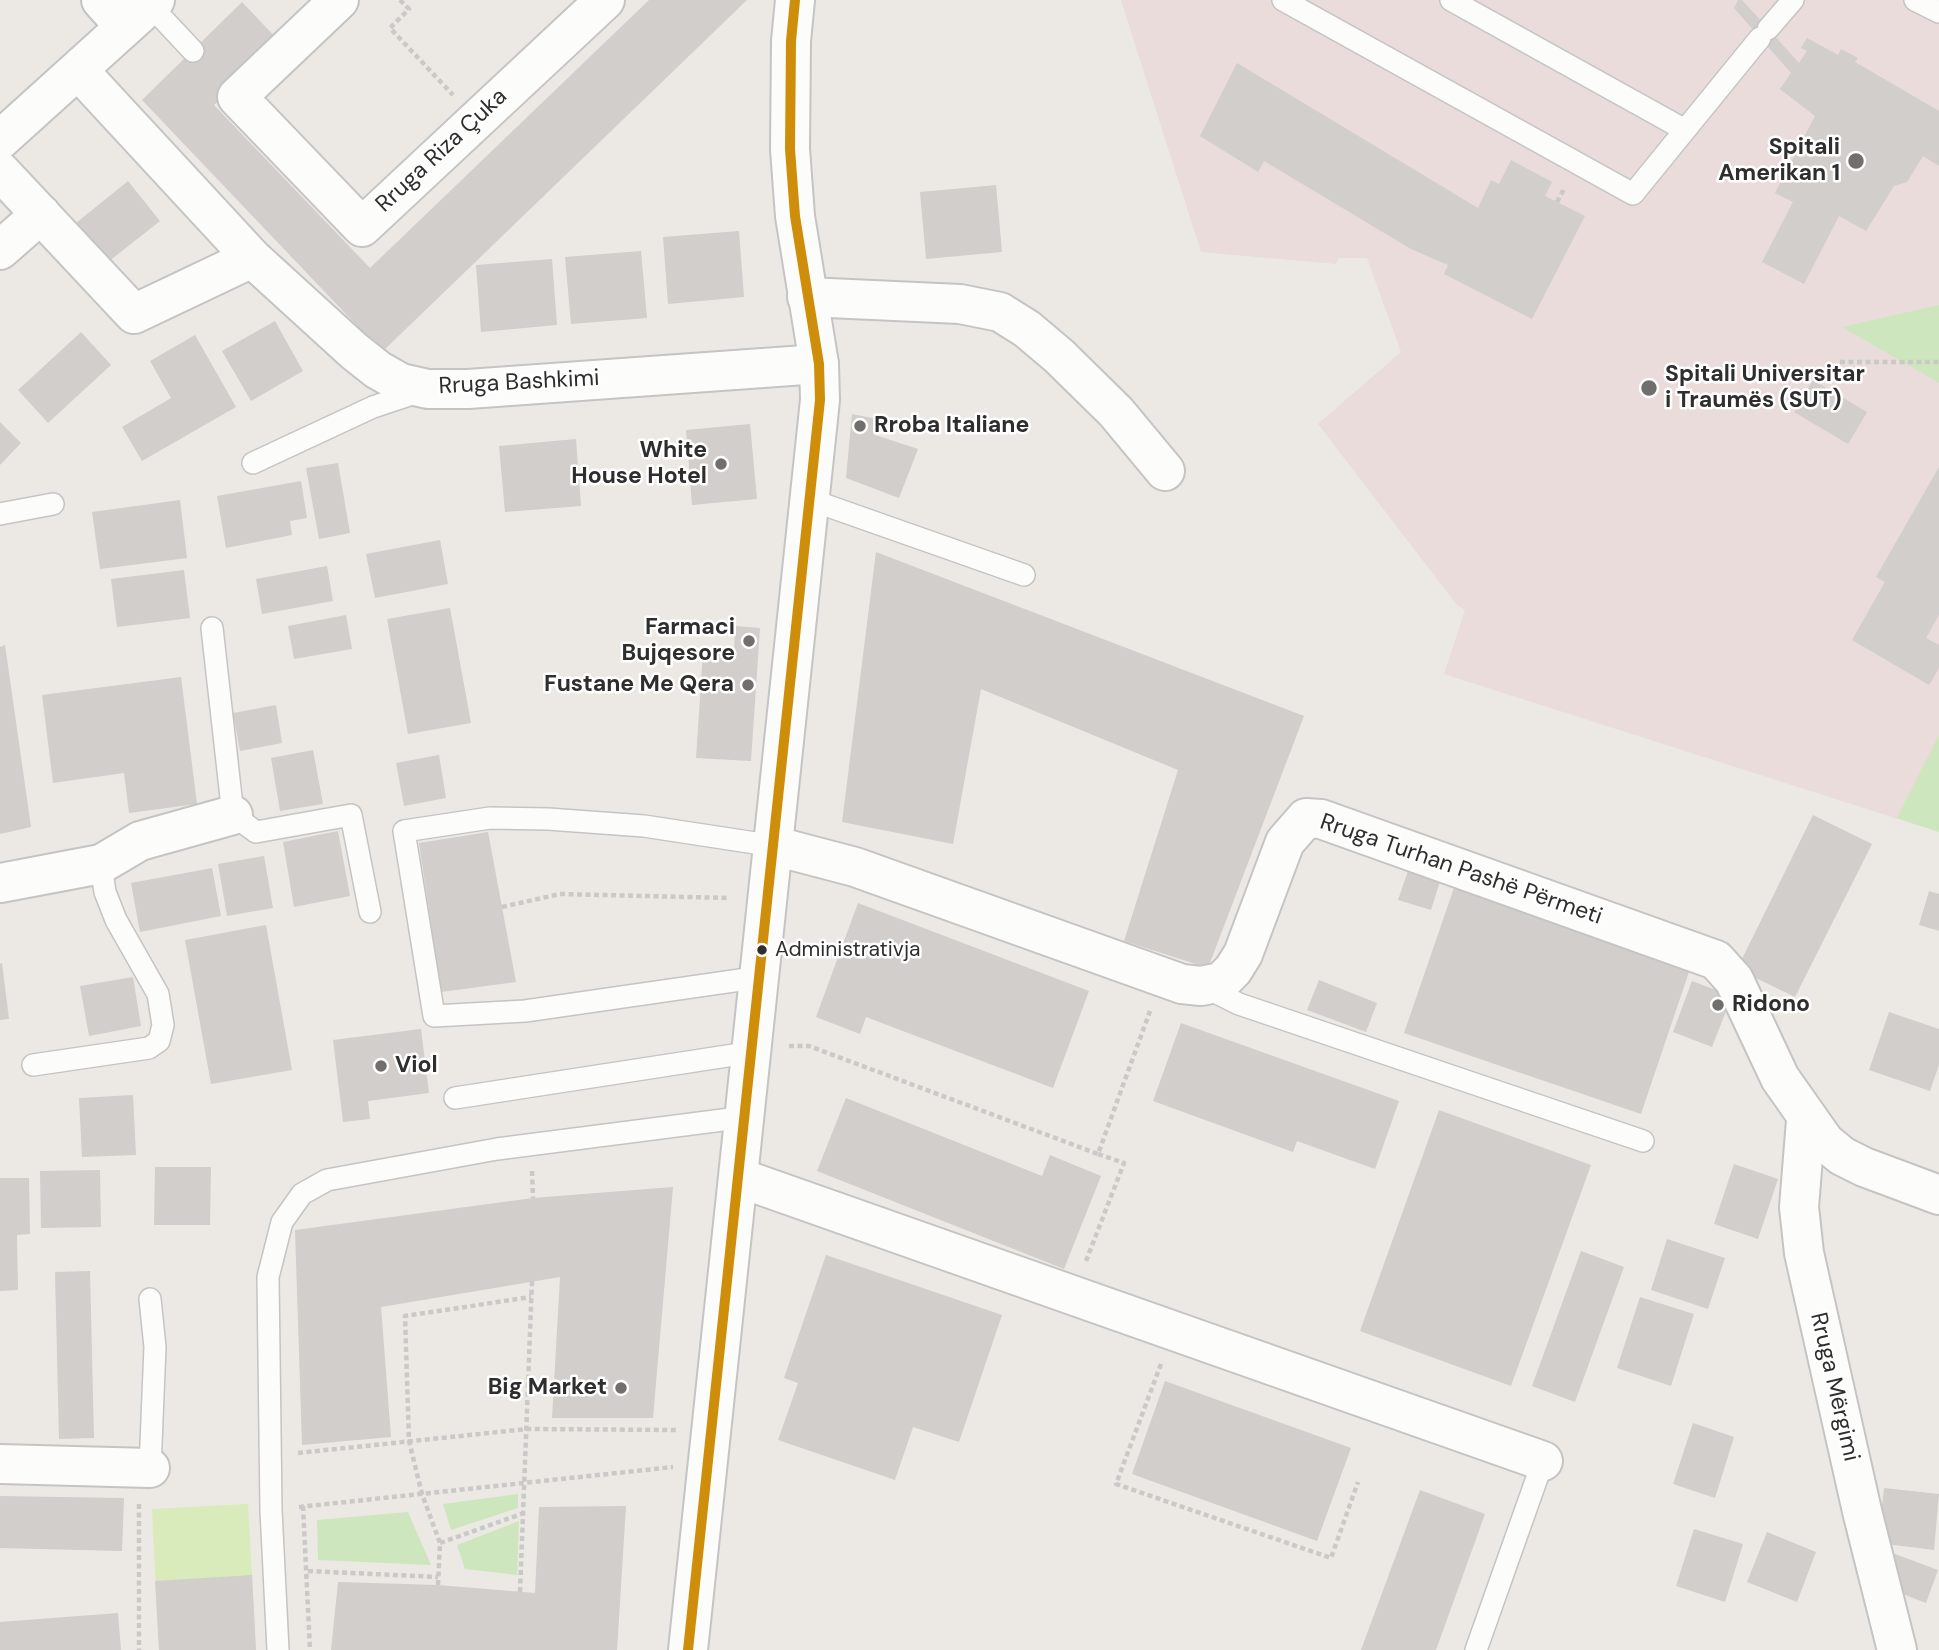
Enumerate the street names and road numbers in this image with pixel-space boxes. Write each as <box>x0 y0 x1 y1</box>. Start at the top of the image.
street label: Rruga Riza Çuka <box>371 83 513 219</box>
street label: Rruga Bashkimi <box>438 365 600 401</box>
street label: Rruga Turhan Pashë Përmeti <box>1316 809 1606 931</box>
street label: Rruga Mërgimi <box>1803 1310 1865 1464</box>

